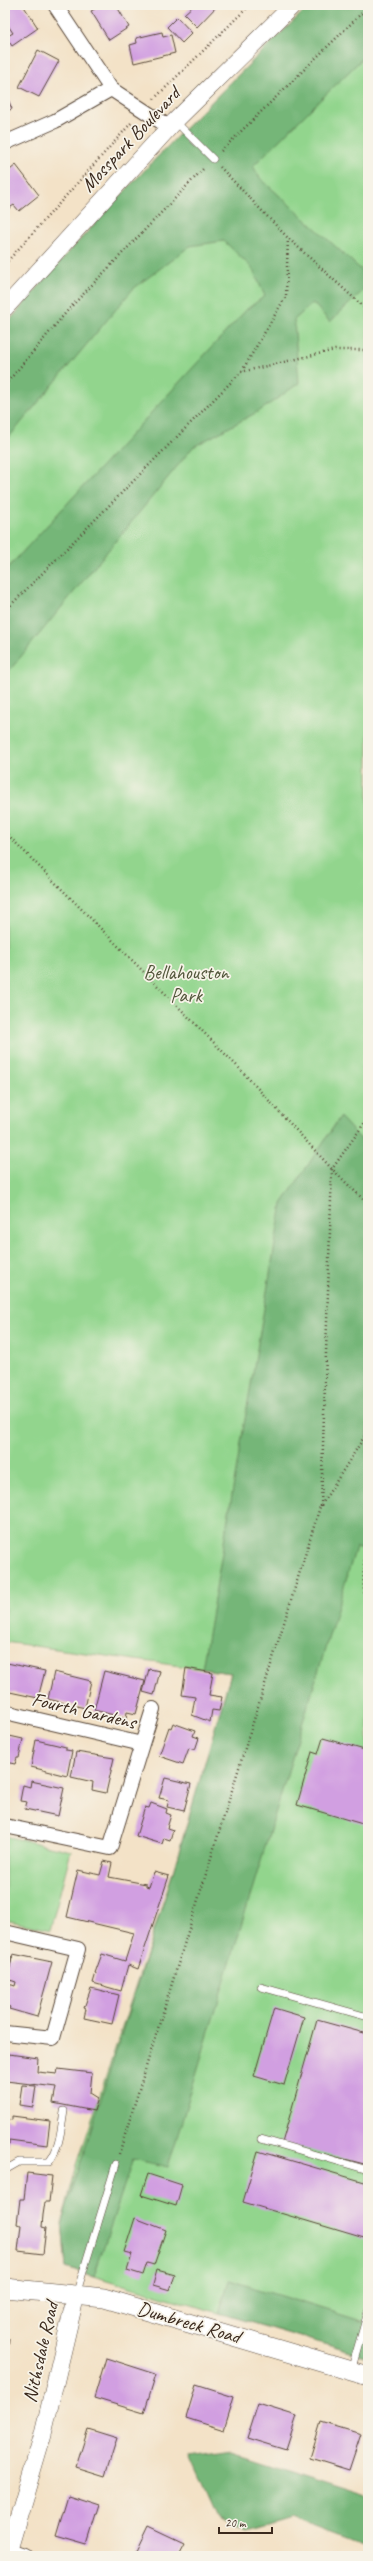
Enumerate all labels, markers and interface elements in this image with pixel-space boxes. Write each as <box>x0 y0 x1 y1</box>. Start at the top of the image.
street label: Mosspark Boulevard <box>75 79 188 197</box>
park label: Bellahouston Park <box>144 960 229 1008</box>
street label: Fourth Gardens <box>29 1686 141 1735</box>
street label: Nithsdale Road <box>17 2296 65 2405</box>
street label: Dumbreck Road <box>134 2296 246 2350</box>
scale bar <box>219 2509 272 2535</box>
text: 20 m <box>225 2515 247 2531</box>

